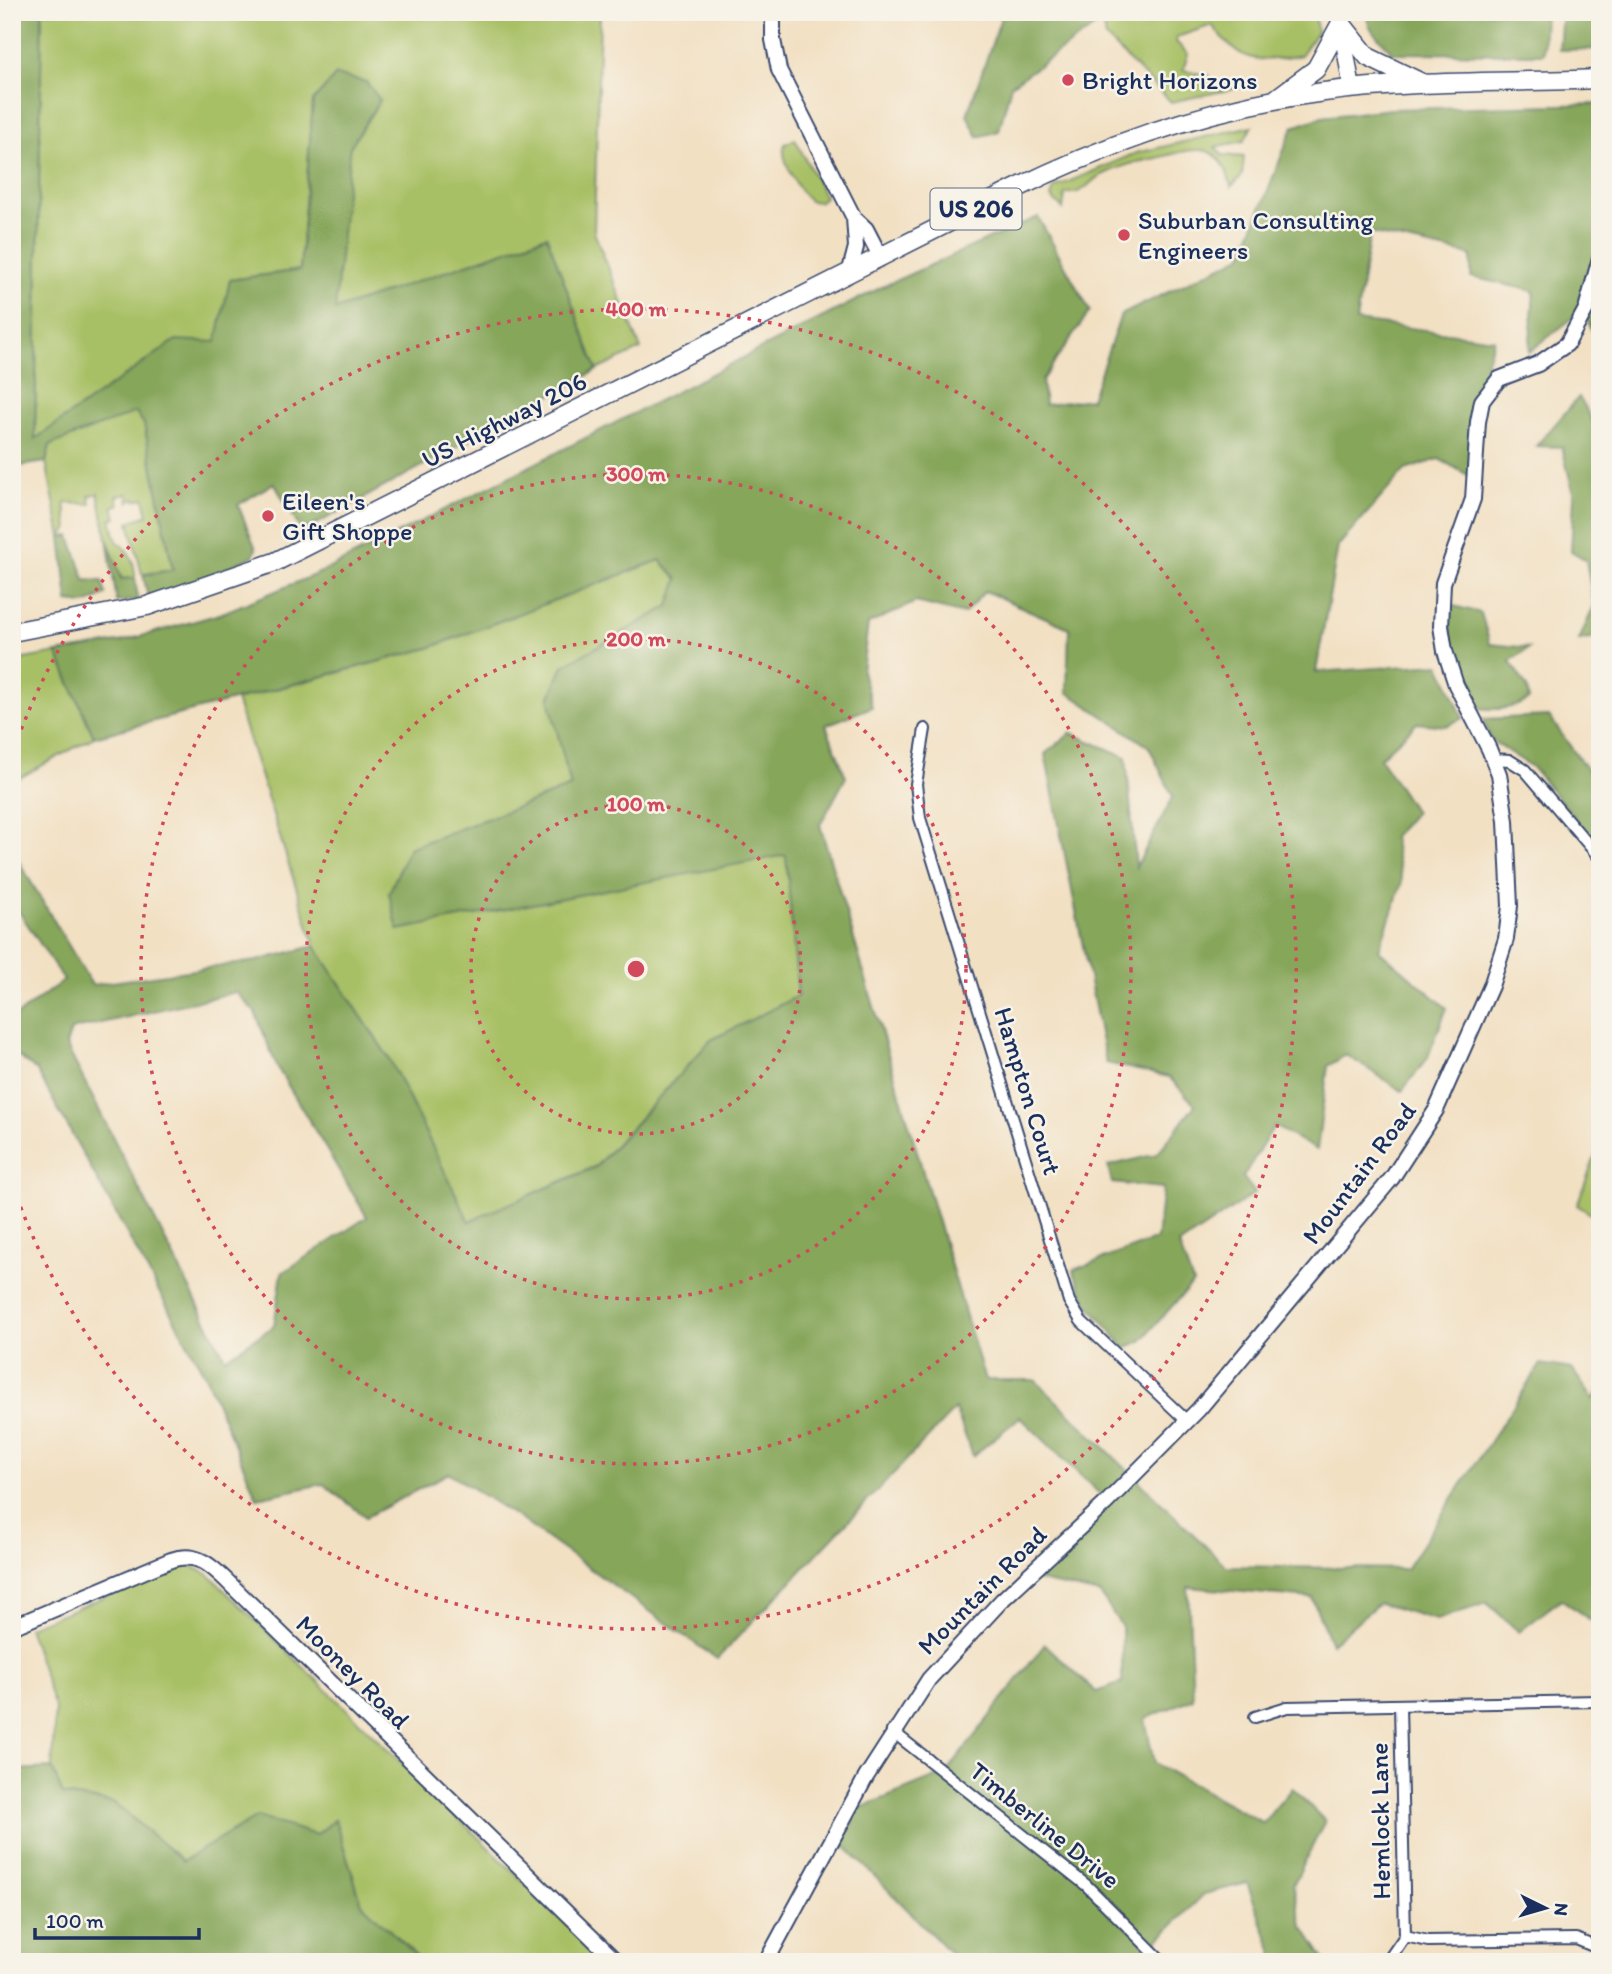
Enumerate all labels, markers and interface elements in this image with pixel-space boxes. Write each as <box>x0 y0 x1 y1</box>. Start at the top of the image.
place label: Bright Horizons <box>1082 64 1258 96</box>
marker: Bright Horizons <box>1060 72 1076 88</box>
road number: US 206 <box>930 188 1021 230</box>
place label: Suburban Consulting Engineers <box>1138 204 1374 266</box>
marker: Suburban Consulting Engineers <box>1116 227 1132 243</box>
text: 400 m <box>606 296 667 321</box>
street label: US Highway 206 <box>416 365 592 475</box>
text: 300 m <box>606 461 666 486</box>
place label: Eileen's Gift Shoppe <box>282 485 412 547</box>
marker: Eileen's Gift Shoppe <box>260 508 276 524</box>
text: 200 m <box>606 626 666 651</box>
text: 100 m <box>607 791 665 816</box>
centre of rings <box>624 957 648 981</box>
street label: Hampton Court <box>987 1003 1069 1179</box>
street label: Mountain Road <box>1295 1095 1423 1250</box>
street label: Mountain Road <box>911 1518 1054 1661</box>
street label: Mooney Road <box>289 1608 417 1736</box>
street label: Hemlock Lane <box>1363 1742 1397 1900</box>
street label: Timberline Drive <box>963 1755 1127 1895</box>
north arrow <box>1510 1872 1580 1942</box>
scale bar <box>35 1897 200 1941</box>
text: N <box>1549 1902 1573 1917</box>
text: 100 m <box>46 1908 104 1933</box>

